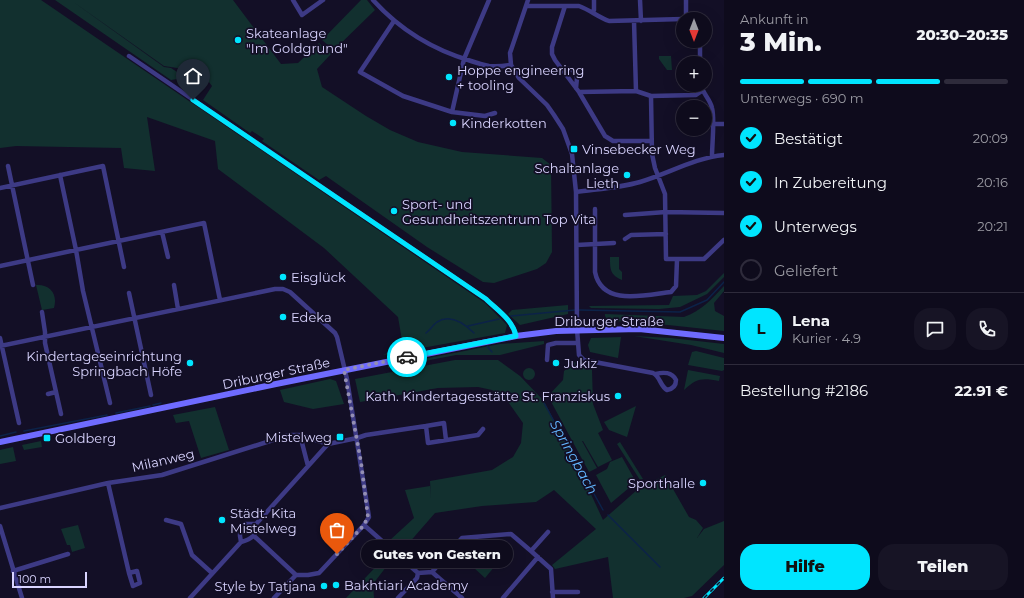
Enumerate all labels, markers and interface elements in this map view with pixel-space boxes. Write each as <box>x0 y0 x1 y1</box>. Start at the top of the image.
text: Ankunft in <box>740 11 809 27</box>
north arrow <box>676 12 712 48</box>
map controls <box>676 12 712 136</box>
place label: Skateanlage "Im Goldgrund" <box>246 25 348 56</box>
text: 20:30–20:35 <box>916 25 1008 44</box>
text: 3 Min. <box>740 26 822 58</box>
marker: Skateanlage "Im Goldgrund" <box>233 35 243 45</box>
button: + <box>676 56 712 92</box>
pin <box>176 59 210 100</box>
place label: Hoppe engineering + tooling <box>457 62 584 93</box>
icon: home <box>182 65 204 87</box>
marker: Hoppe engineering + tooling <box>444 72 454 82</box>
text: Unterwegs · 690 m <box>740 90 863 106</box>
button: − <box>676 100 712 136</box>
place label: Kinderkotten <box>461 115 547 131</box>
marker: Kinderkotten <box>448 118 458 128</box>
icon: check <box>740 127 762 149</box>
text: Bestätigt <box>774 129 843 148</box>
text: 20:09 <box>973 130 1008 146</box>
place label: Vinsebecker Weg <box>582 141 696 157</box>
marker: Vinsebecker Weg <box>569 144 579 154</box>
place label: Schaltanlage Lieth <box>535 160 619 191</box>
marker: Schaltanlage Lieth <box>622 170 632 180</box>
icon: check <box>740 171 762 193</box>
text: In Zubereitung <box>774 173 887 192</box>
text: 20:16 <box>977 174 1008 190</box>
place label: Sport- und Gesundheitszentrum Top Vita <box>402 196 596 227</box>
marker: Sport- und Gesundheitszentrum Top Vita <box>389 206 399 216</box>
icon: check <box>740 215 762 237</box>
text: Unterwegs <box>774 217 857 236</box>
text: 20:21 <box>977 218 1008 234</box>
text: Geliefert <box>774 261 838 280</box>
place label: Eisglück <box>291 269 346 285</box>
marker: Eisglück <box>278 272 288 282</box>
button: chat <box>914 308 956 350</box>
button: phone <box>966 308 1008 350</box>
place label: Edeka <box>291 309 332 325</box>
text: Lena <box>792 311 830 330</box>
marker: Edeka <box>278 312 288 322</box>
street label: Driburger Straße <box>554 313 664 329</box>
text: L <box>756 319 766 338</box>
text: Kurier · 4.9 <box>792 330 861 346</box>
courier <box>387 337 427 377</box>
icon: car <box>396 346 418 368</box>
place label: Kindertageseinrichtung Springbach Höfe <box>26 348 182 379</box>
street label: Driburger Straße <box>221 354 331 392</box>
place label: Jukiz <box>563 355 598 371</box>
marker: Kindertageseinrichtung Springbach Höfe <box>185 358 195 368</box>
marker: Jukiz <box>551 358 561 368</box>
text: Bestellung #2186 <box>740 381 868 400</box>
text: 22.91 € <box>954 381 1008 400</box>
place label: Kath. Kindertagesstätte St. Franziskus <box>365 388 610 404</box>
marker: Kath. Kindertagesstätte St. Franziskus <box>613 391 623 401</box>
water label: Springbach <box>546 416 602 498</box>
place label: Mistelweg <box>265 429 332 445</box>
place label: Goldberg <box>55 430 116 446</box>
marker: Mistelweg <box>335 432 345 442</box>
marker: Goldberg <box>42 433 52 443</box>
street label: Milanweg <box>130 445 196 475</box>
place label: Sporthalle <box>628 475 695 491</box>
marker: Sporthalle <box>698 478 708 488</box>
place label: Städt. Kita Mistelweg <box>230 505 297 536</box>
pin <box>320 513 354 554</box>
marker: Städt. Kita Mistelweg <box>217 515 227 525</box>
icon: bag <box>326 519 348 541</box>
callout: Gutes von Gestern <box>361 540 513 568</box>
button: Hilfe <box>740 544 870 590</box>
button: Teilen <box>878 544 1008 590</box>
text: Gutes von Gestern <box>373 546 501 562</box>
scale bar <box>12 570 87 589</box>
text: 100 m <box>18 572 51 586</box>
place label: Bakhtiari Academy <box>344 577 469 593</box>
place label: Style by Tatjana <box>215 578 316 594</box>
marker: Bakhtiari Academy <box>331 580 341 590</box>
marker: Style by Tatjana <box>319 581 329 591</box>

